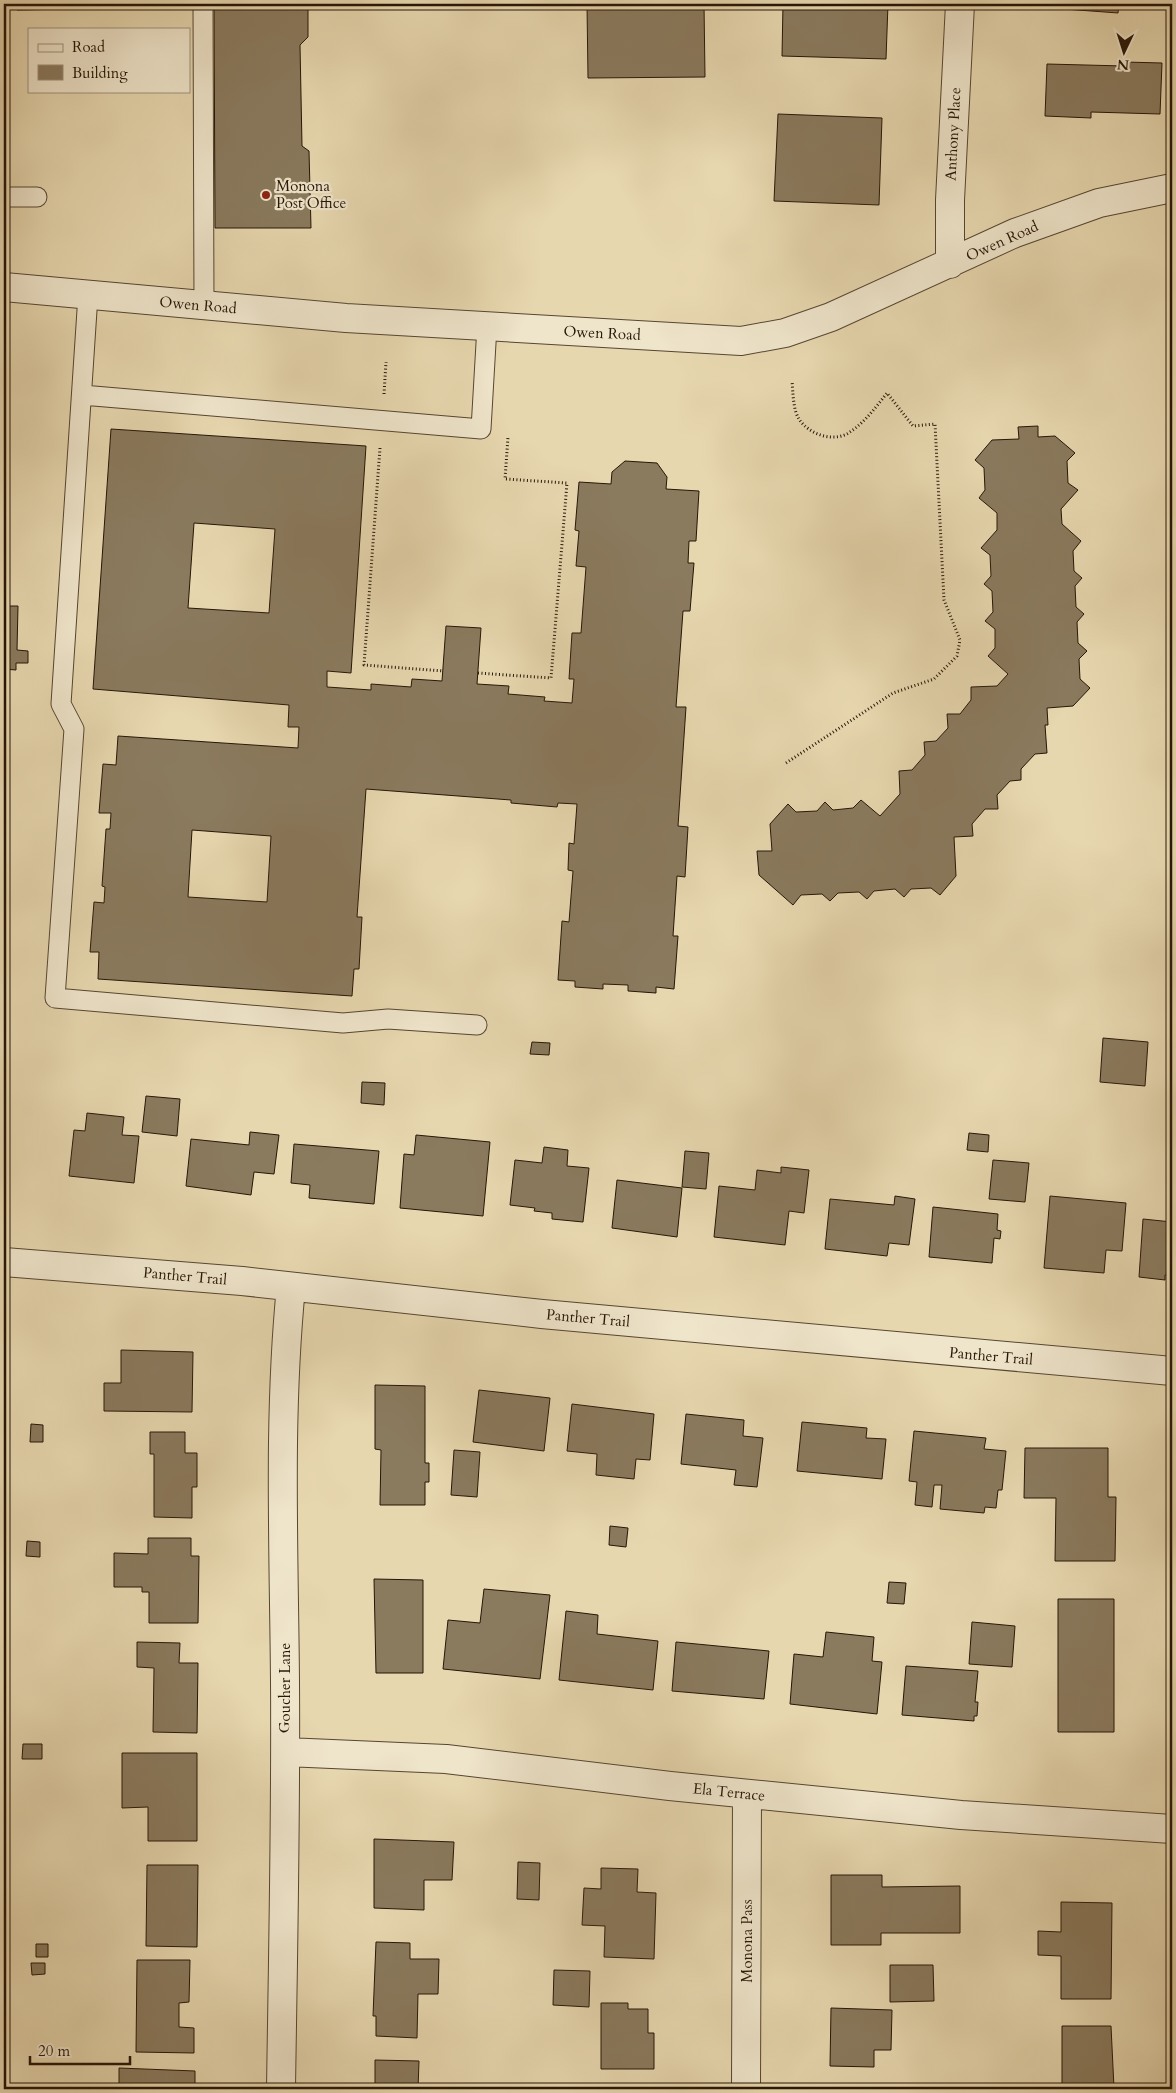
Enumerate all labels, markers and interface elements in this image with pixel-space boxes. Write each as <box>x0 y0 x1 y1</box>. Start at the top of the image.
legend <box>28 28 190 92</box>
north arrow <box>1098 28 1148 78</box>
text: Road <box>72 37 105 57</box>
text: N <box>1116 55 1130 74</box>
text: Building <box>72 63 128 83</box>
street label: Anthony Place <box>941 87 965 181</box>
place label: Monona Post Office <box>276 176 347 213</box>
marker: Monona Post Office <box>260 189 272 201</box>
street label: Owen Road <box>963 216 1041 266</box>
street label: Owen Road <box>159 292 237 318</box>
street label: Owen Road <box>563 321 641 345</box>
street label: Panther Trail <box>142 1262 228 1290</box>
street label: Panther Trail <box>545 1304 631 1332</box>
street label: Panther Trail <box>948 1342 1034 1370</box>
street label: Goucher Lane <box>275 1643 295 1733</box>
street label: Ela Terrace <box>692 1778 766 1806</box>
street label: Monona Pass <box>737 1899 757 1983</box>
scale bar <box>30 2033 130 2065</box>
text: 20 m <box>38 2041 70 2061</box>

